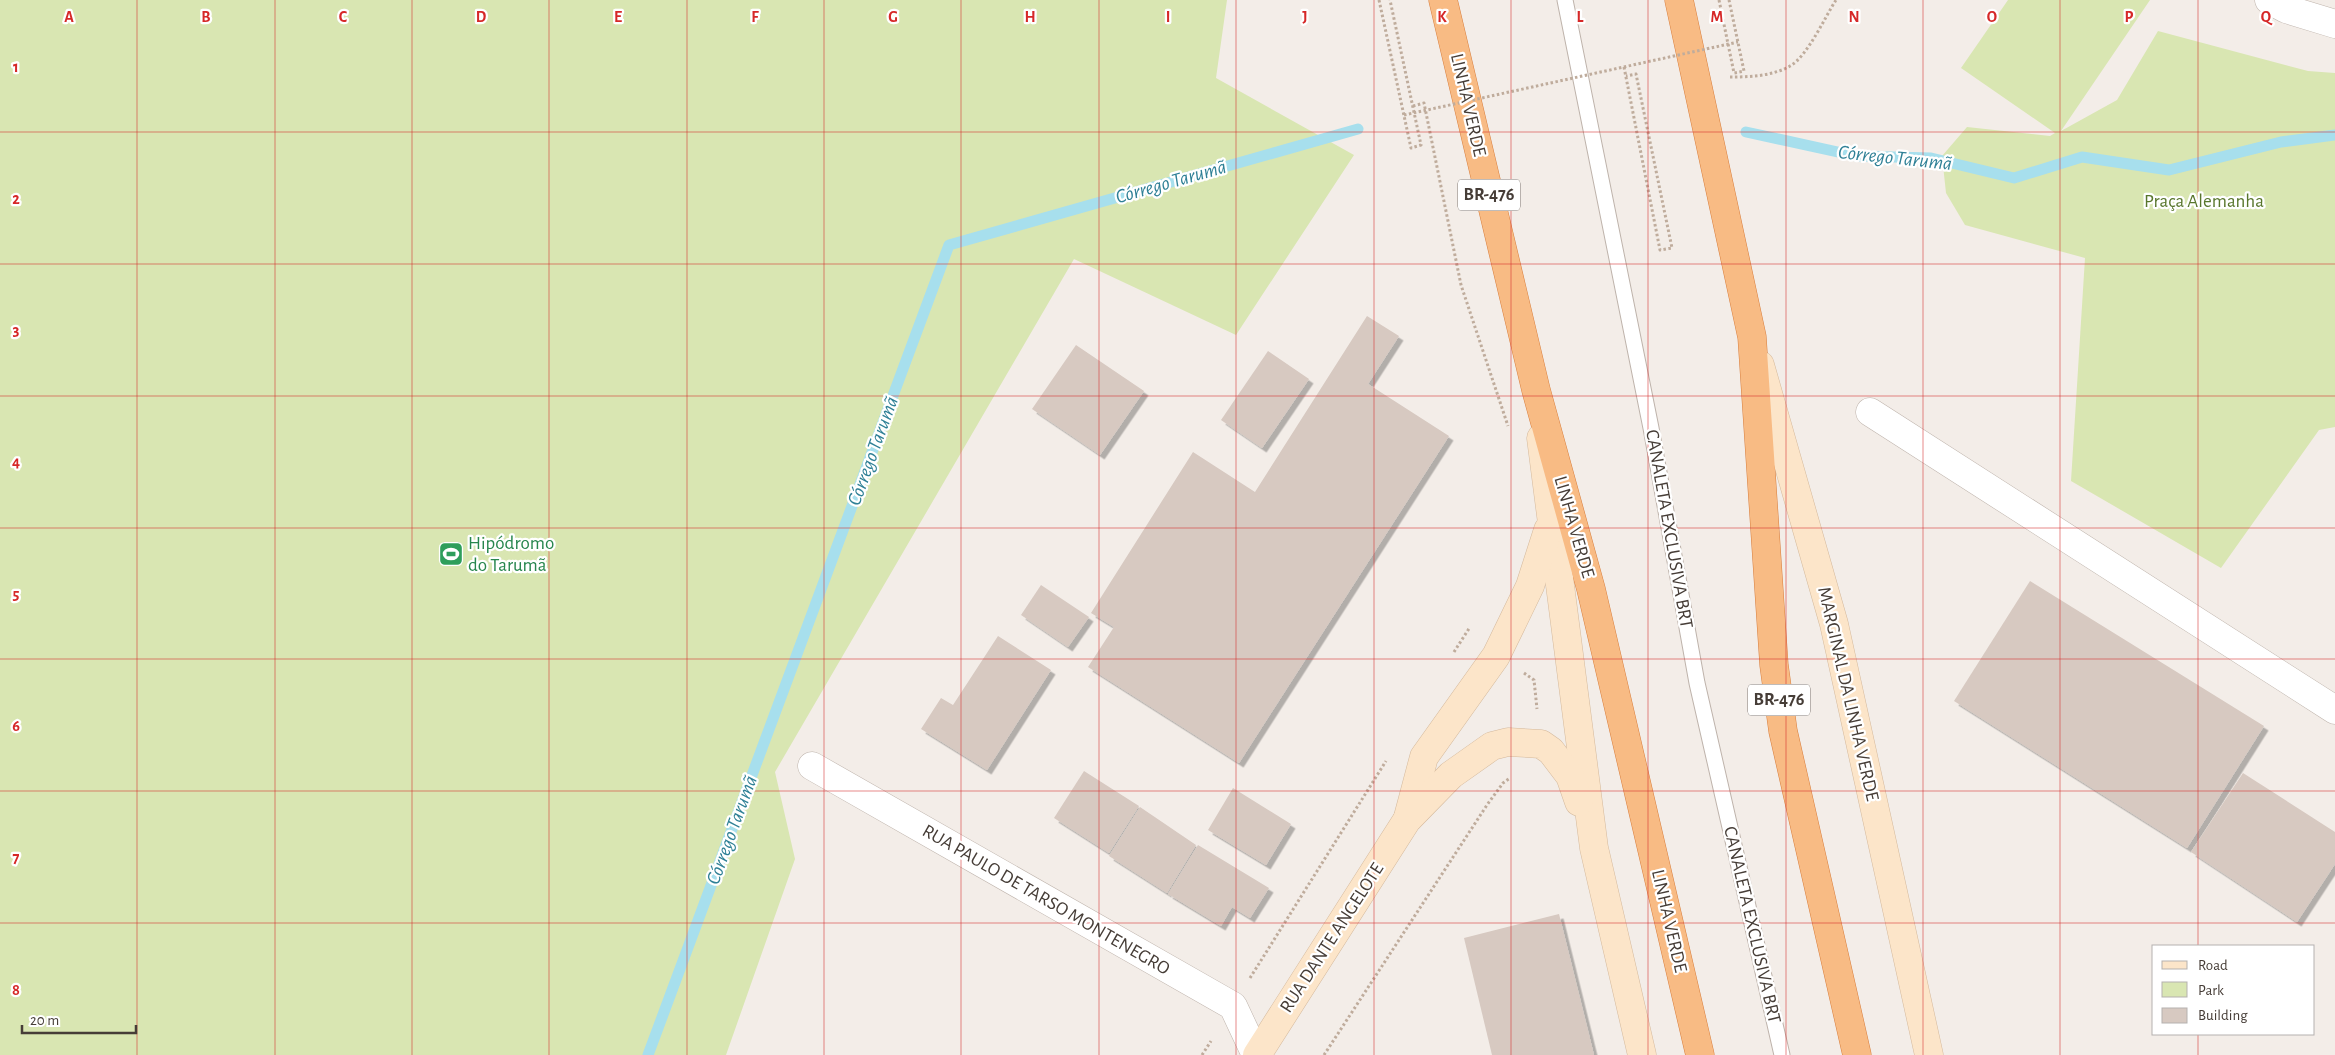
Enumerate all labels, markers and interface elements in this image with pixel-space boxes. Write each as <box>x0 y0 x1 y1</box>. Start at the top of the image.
text: A <box>64 9 74 25</box>
text: B <box>201 9 211 25</box>
text: C <box>339 9 348 25</box>
text: D <box>476 9 487 25</box>
text: E <box>614 9 622 25</box>
text: F <box>751 9 759 25</box>
text: G <box>888 9 898 25</box>
text: H <box>1024 9 1036 25</box>
text: I <box>1166 9 1170 25</box>
text: J <box>1302 9 1308 25</box>
text: K <box>1437 9 1447 25</box>
text: L <box>1577 9 1584 25</box>
text: M <box>1711 9 1723 25</box>
text: N <box>1848 9 1860 25</box>
text: O <box>1987 9 1997 25</box>
text: P <box>2125 9 2134 25</box>
text: Q <box>2261 9 2273 26</box>
street label: LINHA VERDE <box>1447 52 1489 158</box>
text: 1 <box>13 59 19 75</box>
water label: Córrego Tarumã <box>1837 142 1953 174</box>
water label: Córrego Tarumã <box>1113 157 1229 207</box>
road number: BR-476 <box>1458 180 1520 210</box>
text: 2 <box>12 191 20 207</box>
park label: Praça Alemanha <box>2144 192 2264 211</box>
text: 3 <box>13 322 20 338</box>
water label: Córrego Tarumã <box>844 394 902 508</box>
street label: CANALETA EXCLUSIVA BRT <box>1642 428 1696 630</box>
text: 4 <box>12 454 20 470</box>
street label: LINHA VERDE <box>1550 474 1598 580</box>
place label: Hipódromo do Tarumã <box>468 534 554 575</box>
sports icon: Hipódromo do Tarumã <box>438 541 464 567</box>
street label: MARGINAL DA LINHA VERDE <box>1814 585 1882 803</box>
text: 5 <box>13 586 20 602</box>
road number: BR-476 <box>1748 684 1810 716</box>
text: 6 <box>12 718 20 734</box>
water label: Córrego Tarumã <box>703 773 761 887</box>
street label: RUA PAULO DE TARSO MONTENEGRO <box>919 821 1173 979</box>
street label: CANALETA EXCLUSIVA BRT <box>1720 825 1784 1025</box>
text: 7 <box>13 850 20 866</box>
street label: RUA DANTE ANGELOTE <box>1277 860 1387 1016</box>
street label: LINHA VERDE <box>1648 868 1690 974</box>
legend <box>2152 945 2315 1035</box>
text: Road <box>2198 958 2228 973</box>
text: 8 <box>12 982 20 998</box>
text: Park <box>2198 983 2224 998</box>
scale bar <box>22 1002 136 1034</box>
text: Building <box>2198 1008 2248 1023</box>
text: 20 m <box>30 1013 59 1028</box>

